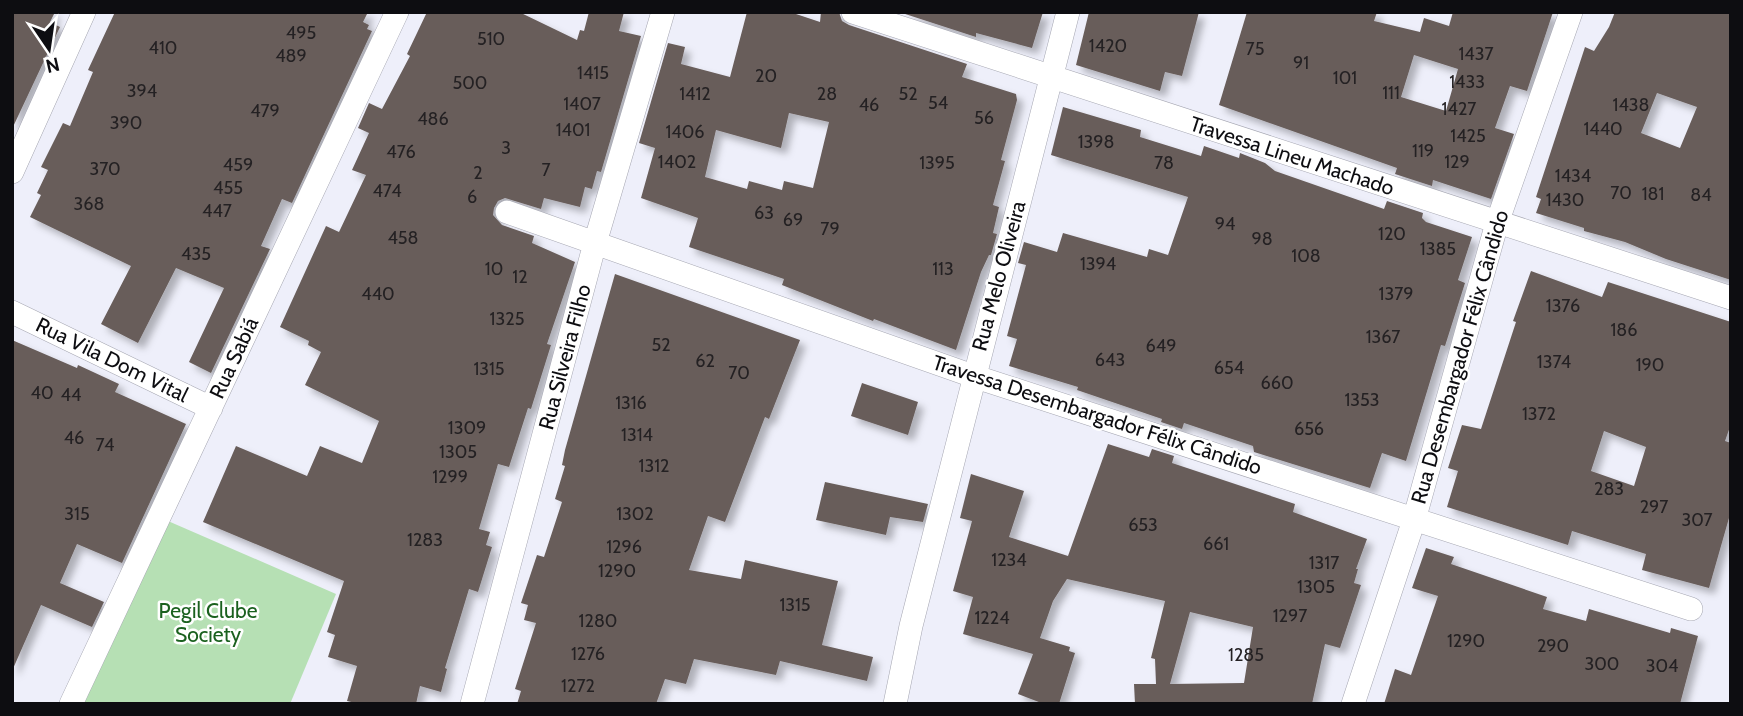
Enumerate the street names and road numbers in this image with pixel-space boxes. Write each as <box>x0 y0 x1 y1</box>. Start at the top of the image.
street label: Travessa Lineu Machado <box>1187 111 1397 200</box>
street label: Rua Melo Oliveira <box>966 198 1031 354</box>
street label: Rua Desembargador Félix Cândido <box>1406 207 1513 507</box>
street label: Rua Silveira Filho <box>533 281 596 432</box>
street label: Rua Vila Dom Vital <box>32 312 192 407</box>
street label: Rua Sabiá <box>204 313 263 402</box>
street label: Travessa Desembargador Félix Cândido <box>929 349 1265 480</box>

